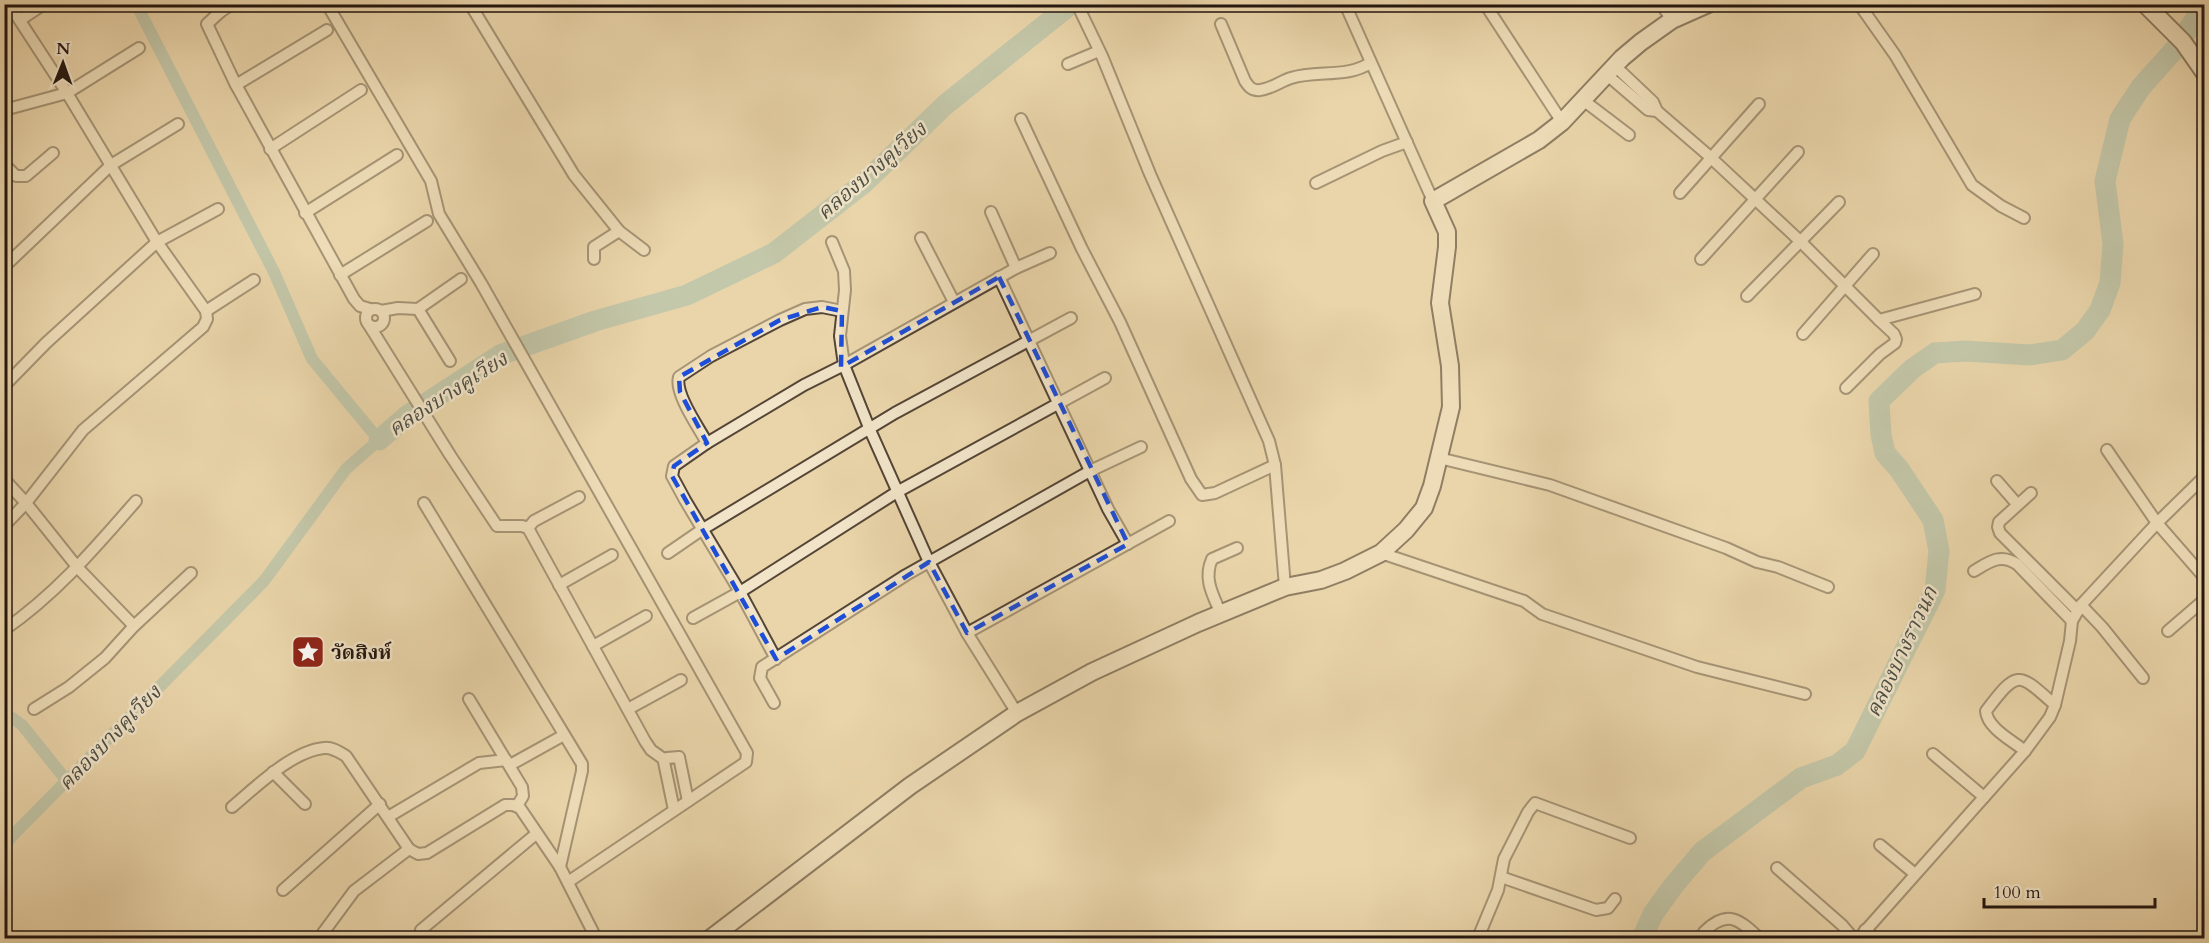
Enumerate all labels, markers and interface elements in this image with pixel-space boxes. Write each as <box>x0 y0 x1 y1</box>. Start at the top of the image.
north arrow <box>33 33 93 93</box>
text: N <box>56 38 70 60</box>
water label: คลองบางคูเวียง <box>811 114 934 227</box>
water label: คลองบางคูเวียง <box>383 344 515 443</box>
water label: คลองบางราวนก <box>1859 581 1945 722</box>
place icon: วัดสิงห์ <box>290 634 326 670</box>
place label: วัดสิงห์ <box>331 639 392 666</box>
water label: คลองบางคูเวียง <box>52 678 169 797</box>
scale bar <box>1984 871 2155 909</box>
text: 100 m <box>1993 880 2041 905</box>

